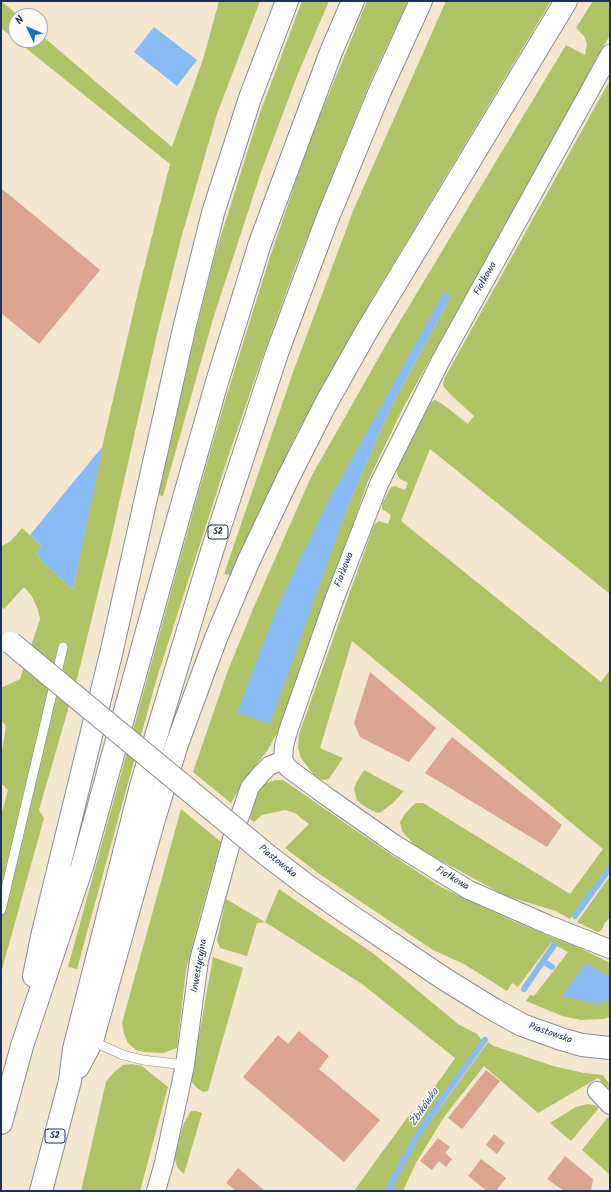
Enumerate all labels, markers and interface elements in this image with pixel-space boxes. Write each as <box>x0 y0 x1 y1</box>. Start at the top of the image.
north arrow <box>8 8 48 48</box>
text: N <box>11 12 29 29</box>
street label: Fiołkowa <box>472 260 500 298</box>
road number: S2 <box>208 525 228 539</box>
street label: Fiołkowa <box>333 551 357 589</box>
street label: Piastowska <box>256 843 298 881</box>
street label: Fiołkowa <box>433 864 471 894</box>
street label: Inwestycyjna <box>189 938 211 994</box>
street label: Piastowska <box>527 1021 573 1047</box>
water label: Żbikówka <box>407 1086 443 1130</box>
road number: S2 <box>45 1129 65 1143</box>

